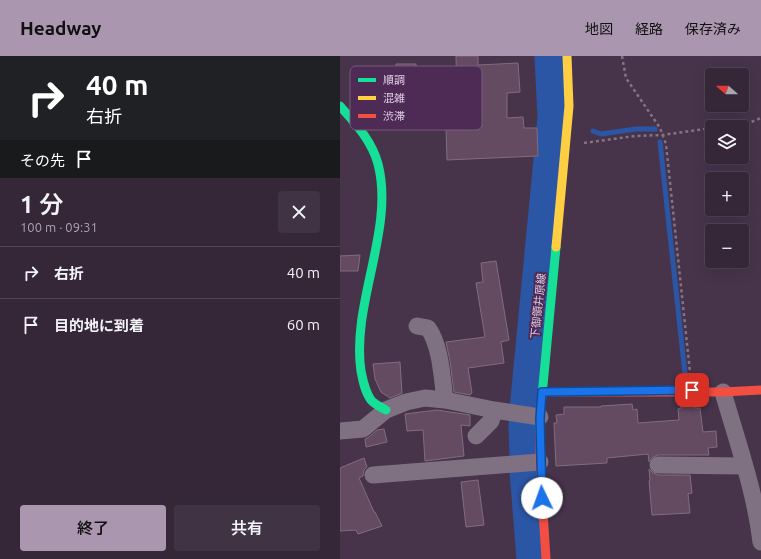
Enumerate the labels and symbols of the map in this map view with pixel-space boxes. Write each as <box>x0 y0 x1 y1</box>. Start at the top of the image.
legend <box>350 66 482 130</box>
north arrow <box>705 68 749 112</box>
text: 順調 <box>383 74 405 86</box>
text: 混雑 <box>383 92 405 104</box>
text: 渋滞 <box>383 110 405 122</box>
street label: 下御領井原線 <box>529 273 547 339</box>
pin <box>675 373 709 407</box>
position arrow <box>521 477 563 519</box>

